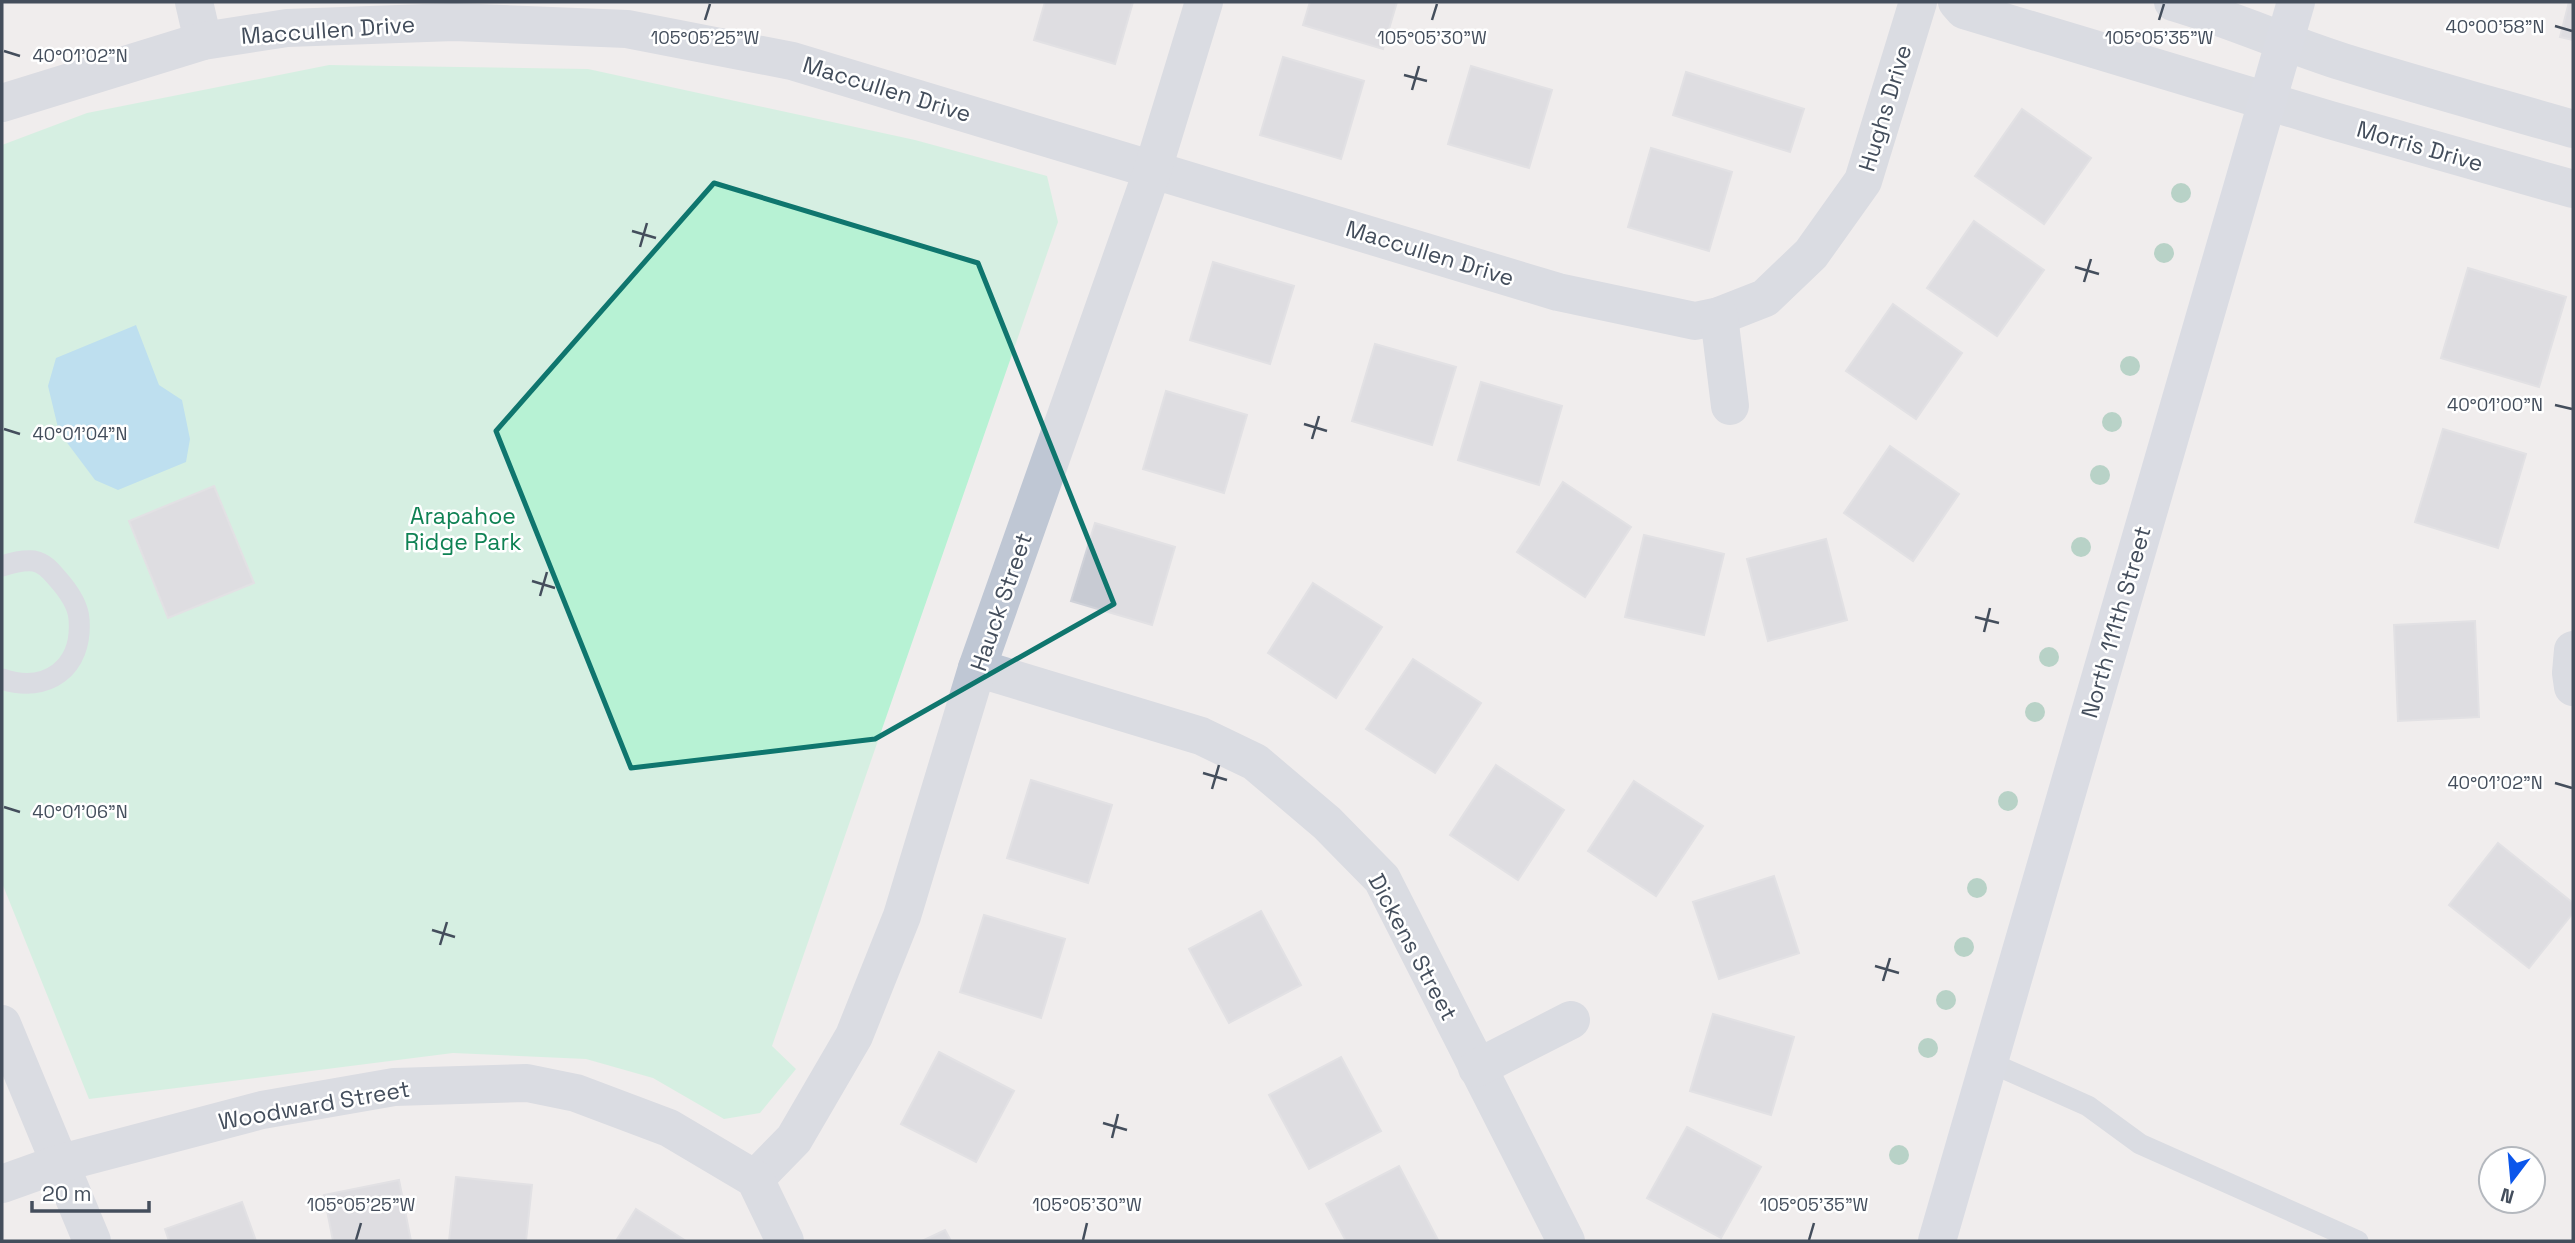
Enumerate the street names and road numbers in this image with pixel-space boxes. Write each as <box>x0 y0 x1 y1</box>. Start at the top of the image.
street label: Maccullen Drive <box>240 9 416 51</box>
street label: Hughs Drive <box>1851 41 1919 175</box>
street label: Maccullen Drive <box>799 49 975 129</box>
street label: Morris Drive <box>2353 114 2487 178</box>
street label: Maccullen Drive <box>1342 213 1518 293</box>
street label: North 111th Street <box>2074 522 2158 722</box>
street label: Hauck Street <box>963 529 1039 675</box>
street label: Dickens Street <box>1362 868 1464 1026</box>
street label: Woodward Street <box>216 1073 412 1137</box>

